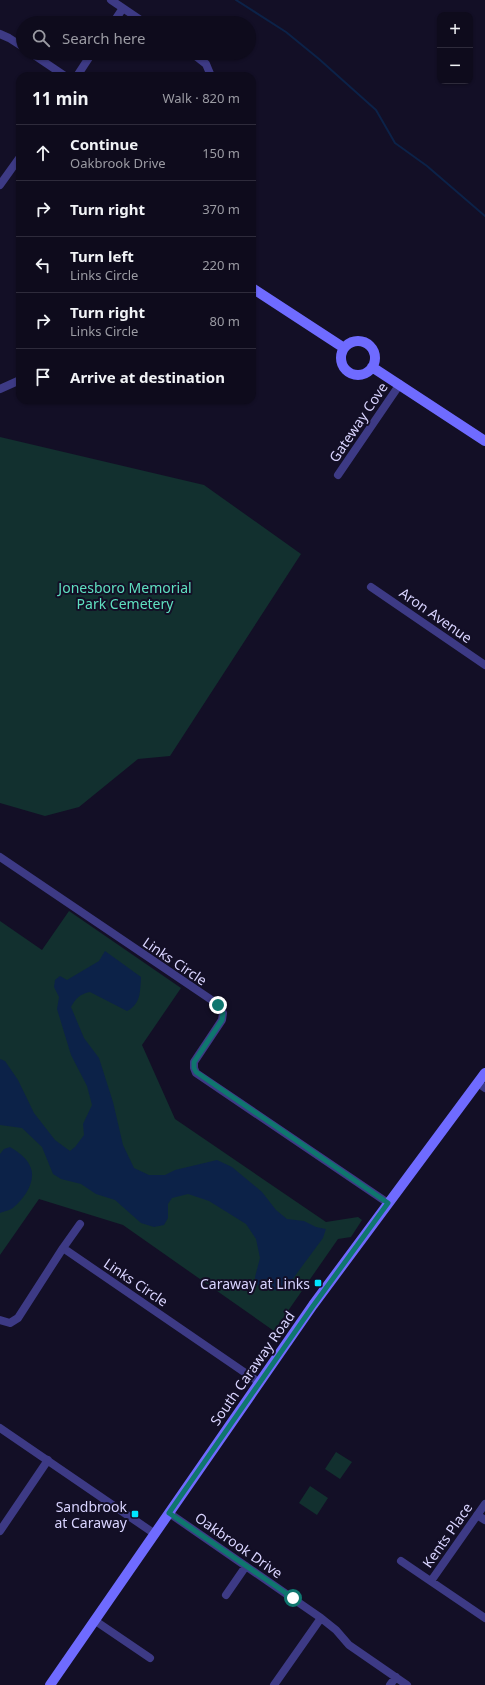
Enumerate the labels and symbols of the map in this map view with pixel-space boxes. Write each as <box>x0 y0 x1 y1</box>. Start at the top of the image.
street label: Gateway Cove <box>324 378 392 466</box>
park label: Jonesboro Memorial Park Cemetery <box>56 578 192 613</box>
street label: Aron Avenue <box>396 583 476 647</box>
street label: Links Circle <box>139 933 211 990</box>
route end <box>209 996 227 1014</box>
street label: Links Circle <box>100 1254 172 1311</box>
place label: Caraway at Links <box>200 1274 310 1293</box>
marker: Caraway at Links <box>313 1278 323 1288</box>
street label: South Caraway Road <box>205 1307 299 1429</box>
place label: Sandbrook at Caraway <box>54 1497 128 1532</box>
street label: Kents Place <box>418 1499 476 1571</box>
street label: Oakbrook Drive <box>191 1508 287 1582</box>
marker: Sandbrook at Caraway <box>130 1509 140 1519</box>
route start <box>284 1589 302 1607</box>

